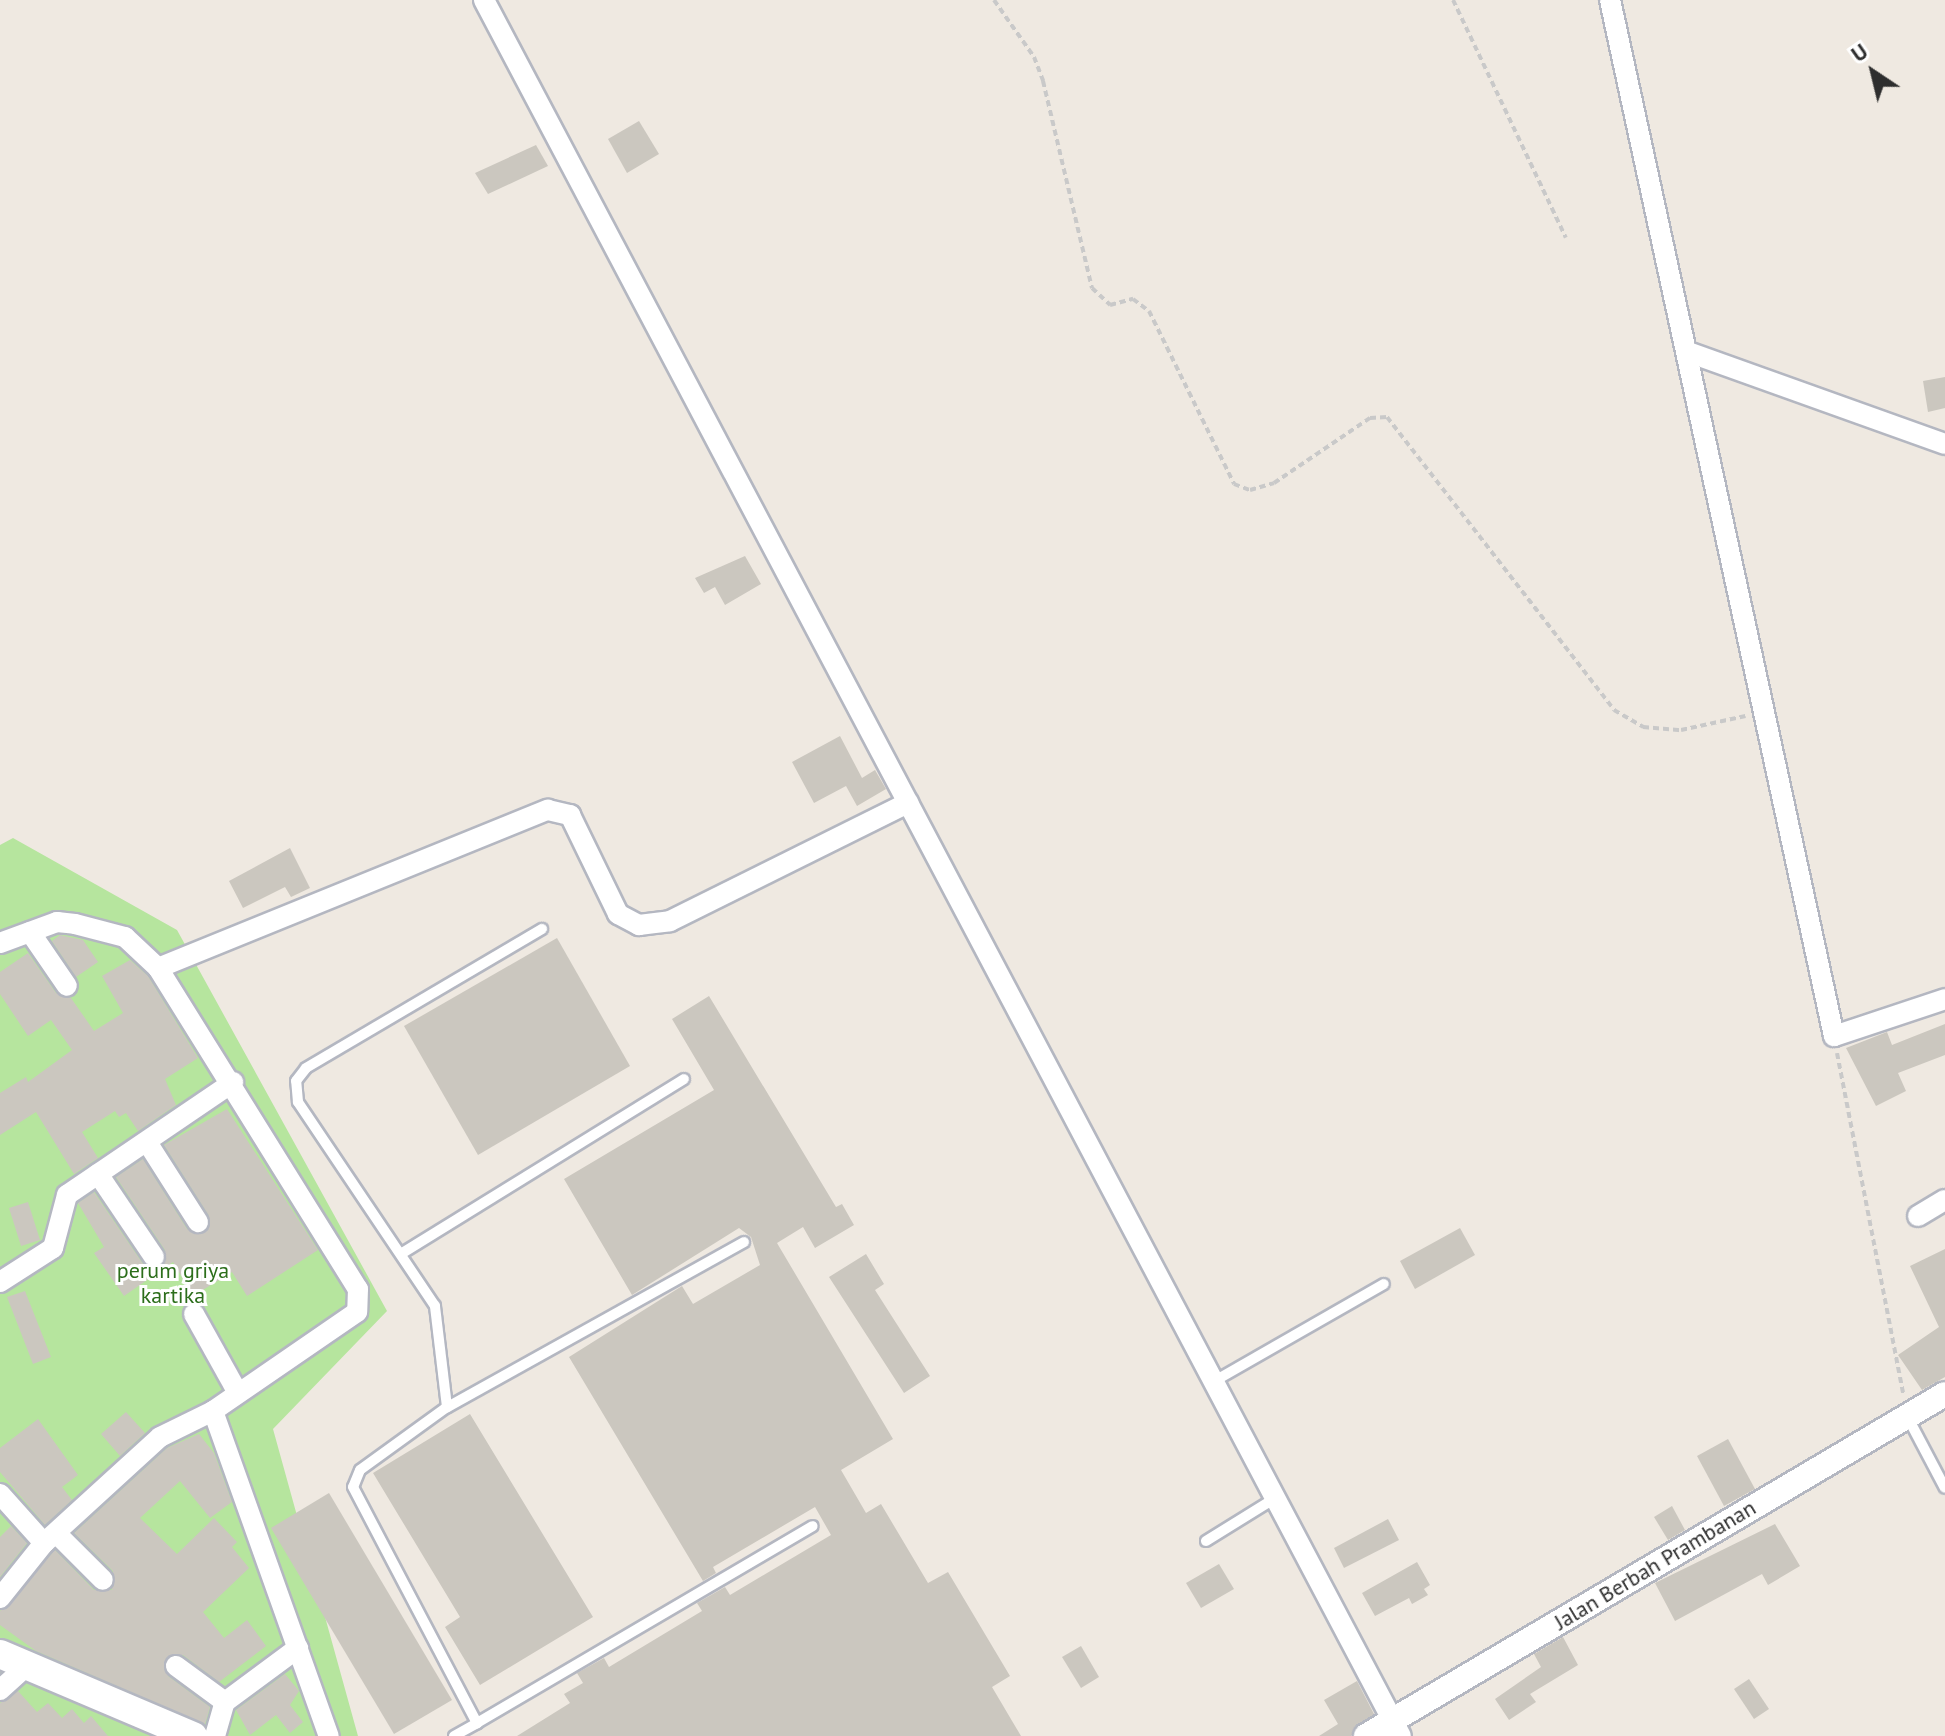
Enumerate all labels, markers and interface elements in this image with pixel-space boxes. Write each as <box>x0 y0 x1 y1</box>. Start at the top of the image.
north arrow <box>1833 32 1913 112</box>
text: U <box>1846 37 1873 68</box>
park label: perum griya kartika <box>117 1257 229 1308</box>
street label: Jalan Berbah Prambanan <box>1549 1494 1761 1636</box>

